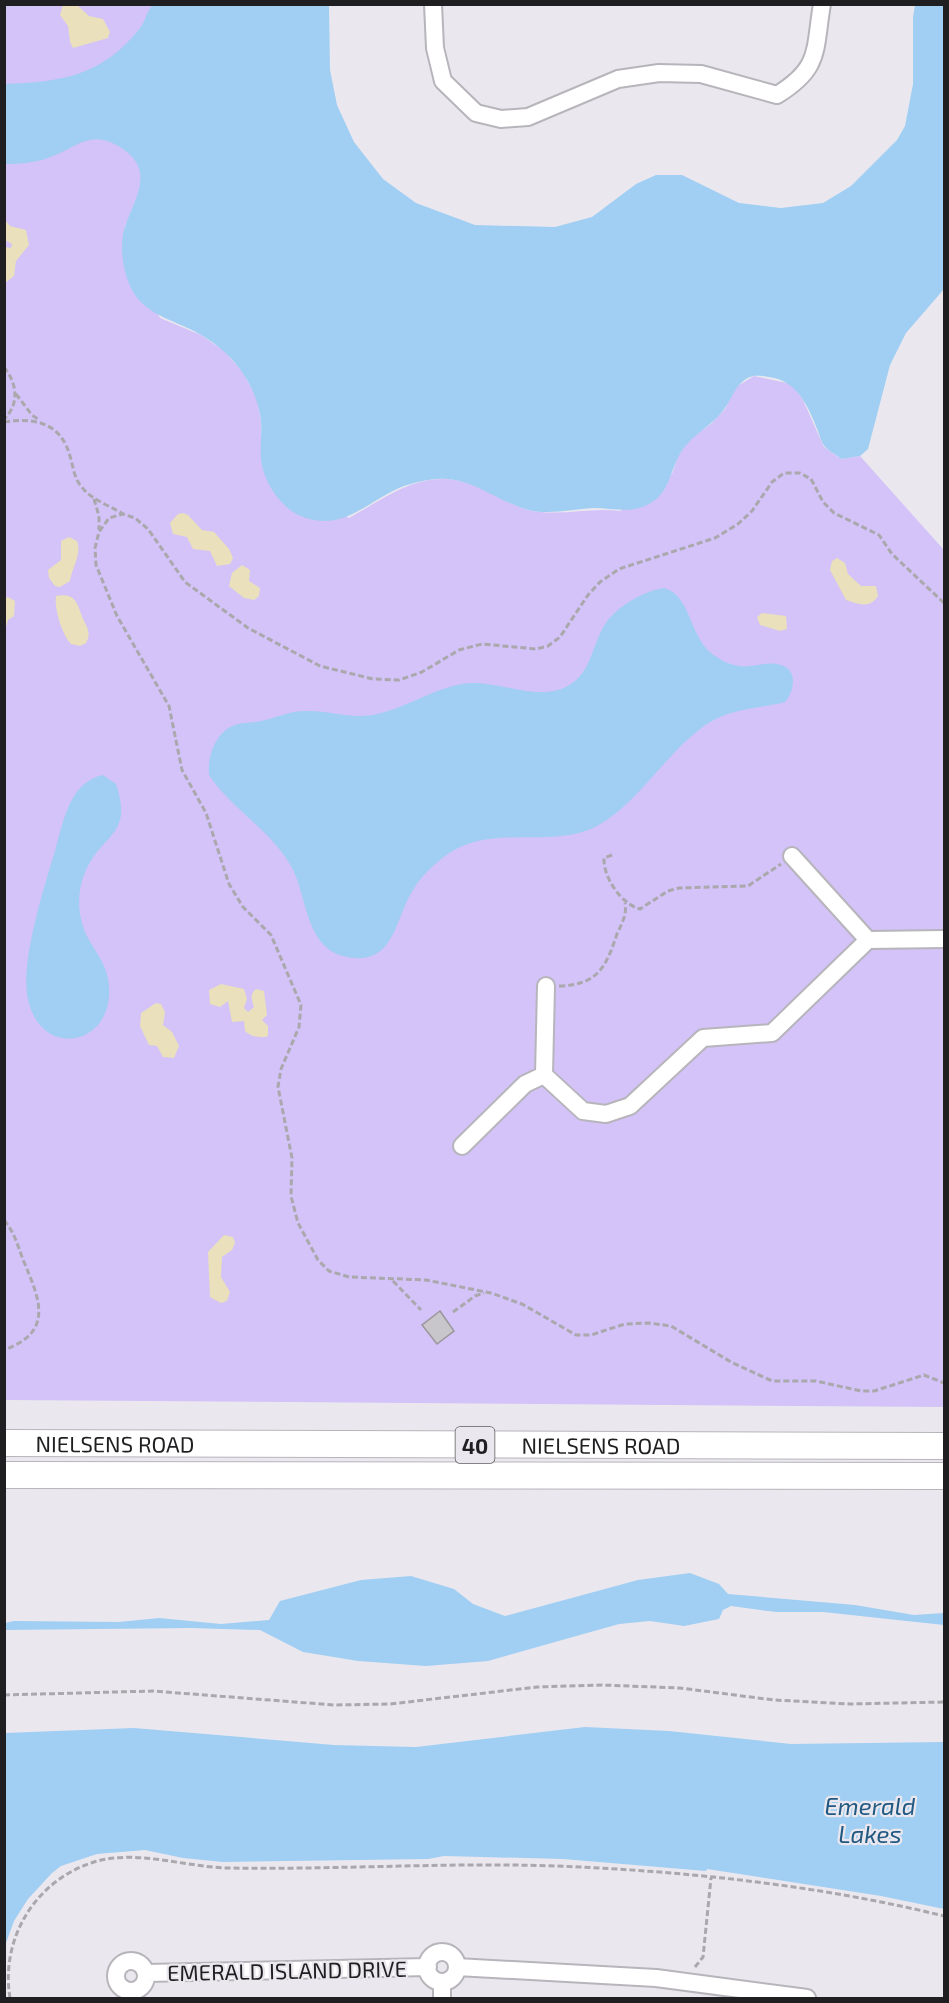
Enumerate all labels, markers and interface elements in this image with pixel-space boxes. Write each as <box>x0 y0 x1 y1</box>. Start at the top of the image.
road number: 40 <box>456 1427 494 1463</box>
street label: NIELSENS ROAD <box>36 1430 194 1457</box>
street label: NIELSENS ROAD <box>522 1432 680 1458</box>
water label: Emerald Lakes <box>824 1791 916 1848</box>
street label: EMERALD ISLAND DRIVE <box>167 1955 407 1985</box>

